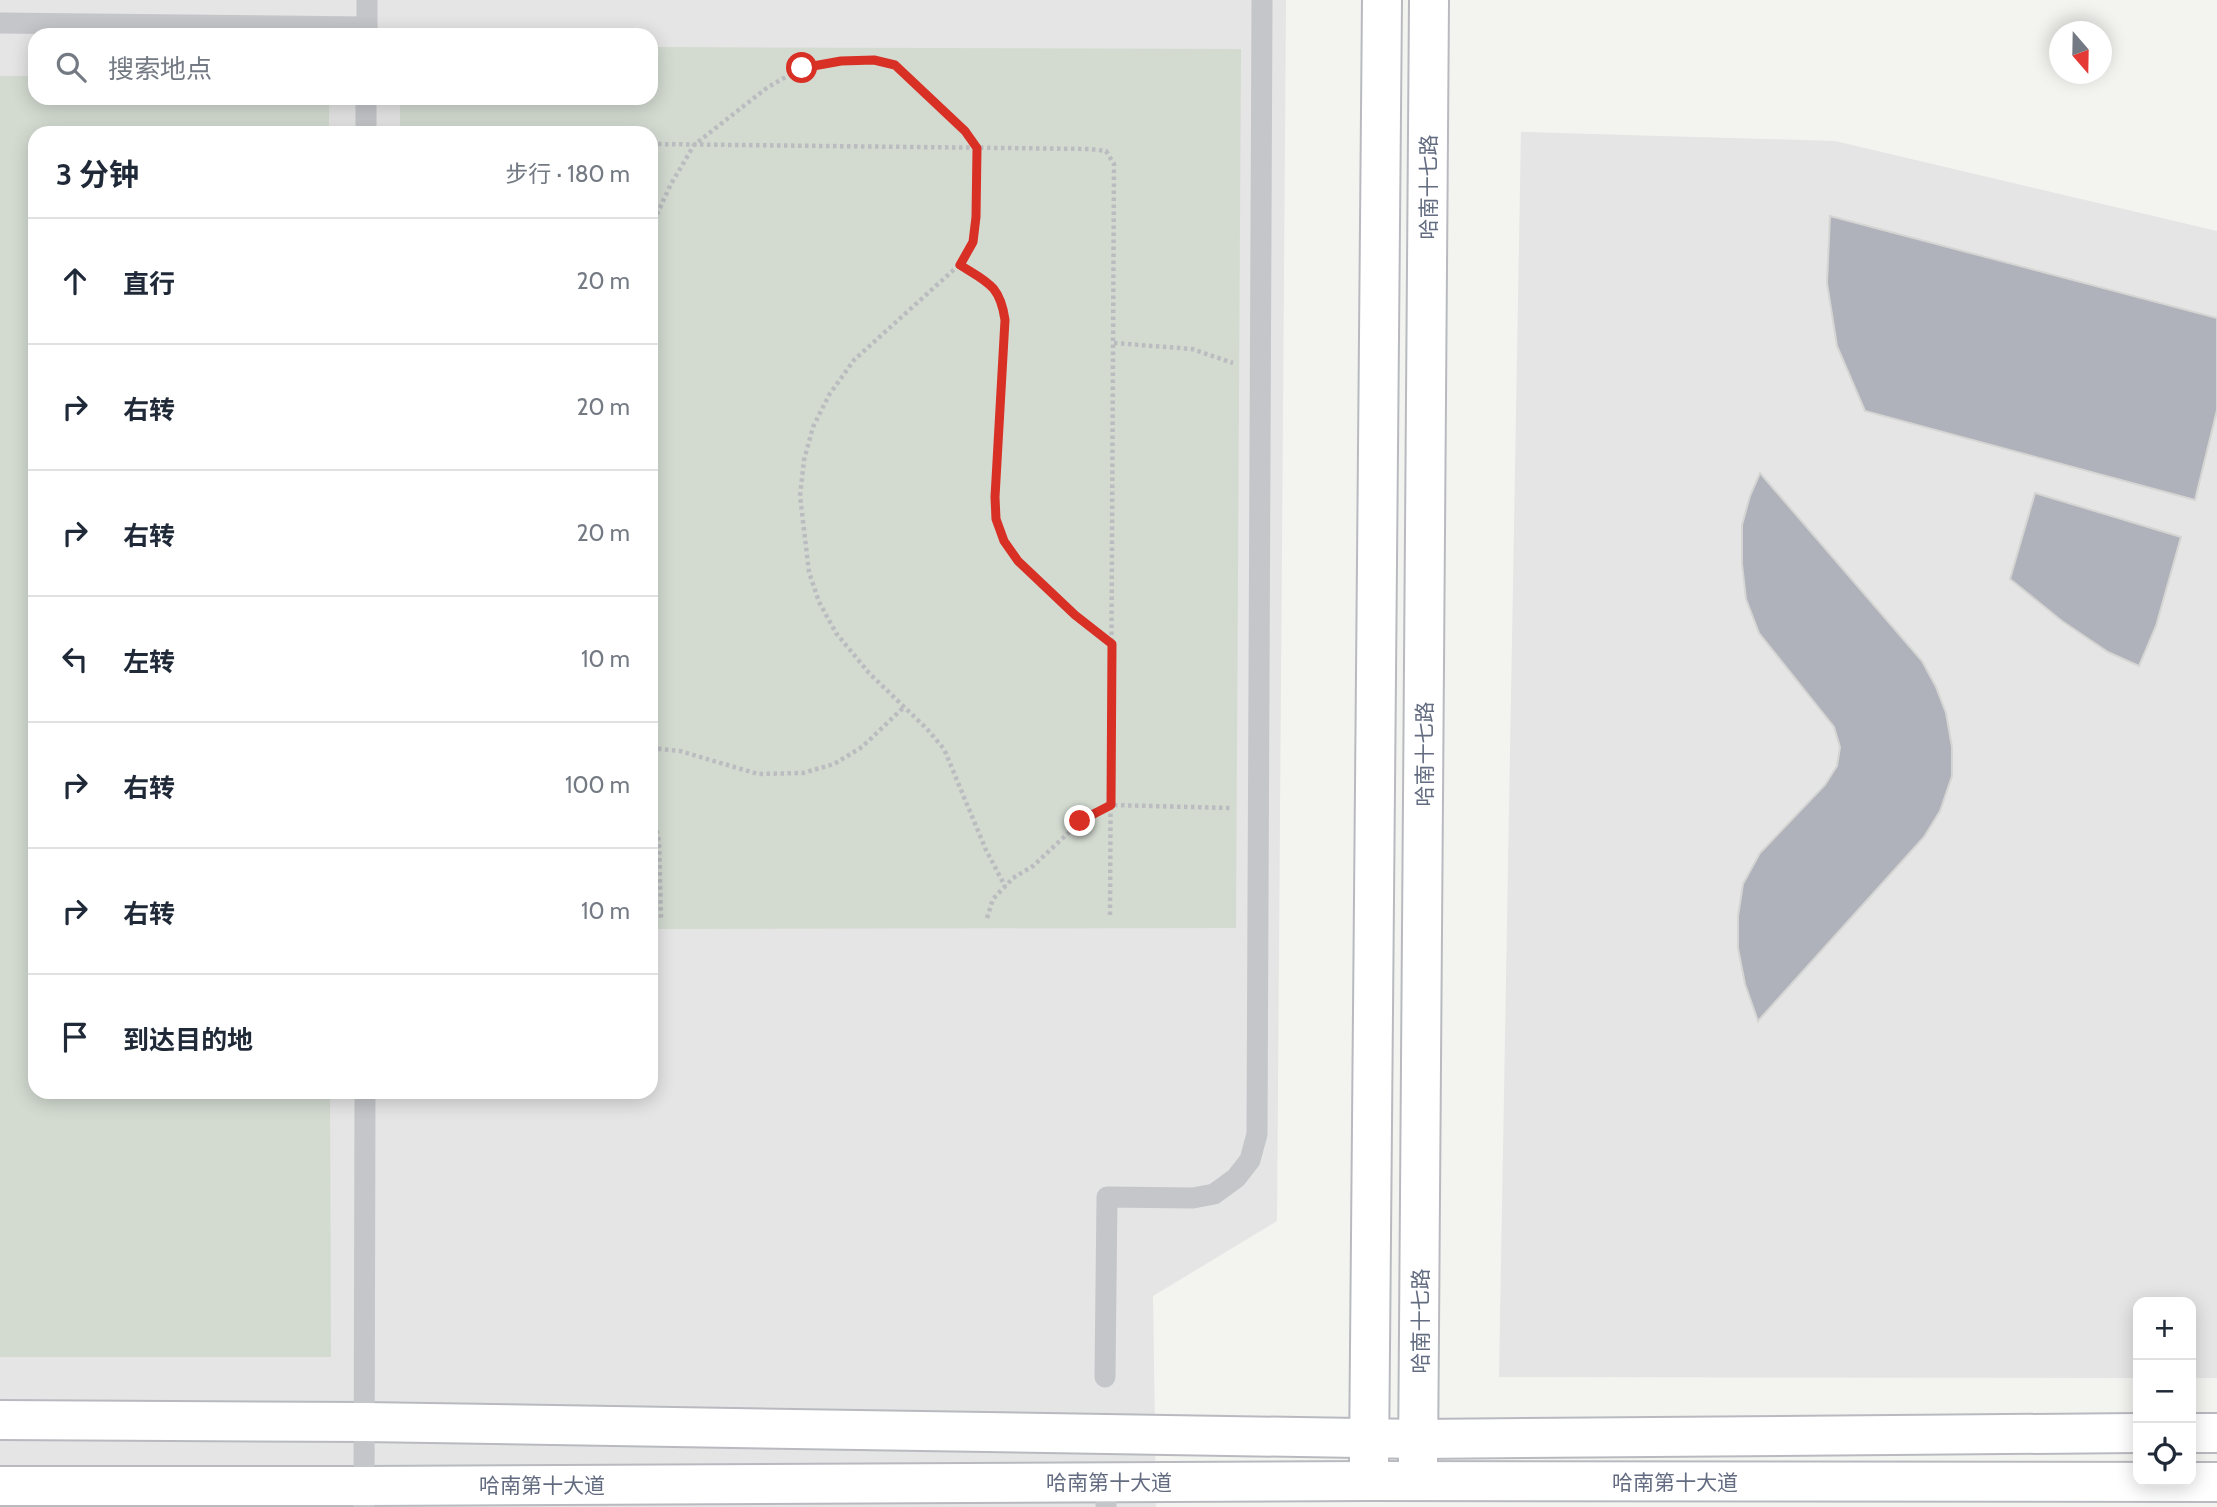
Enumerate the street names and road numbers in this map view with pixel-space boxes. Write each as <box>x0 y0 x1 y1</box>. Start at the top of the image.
street label: 哈南十七路 <box>1416 135 1441 240</box>
street label: 哈南十七路 <box>1412 702 1437 807</box>
street label: 哈南十七路 <box>1408 1269 1433 1374</box>
street label: 哈南第十大道 <box>1046 1470 1172 1495</box>
street label: 哈南第十大道 <box>1612 1470 1738 1495</box>
street label: 哈南第十大道 <box>479 1473 605 1498</box>

